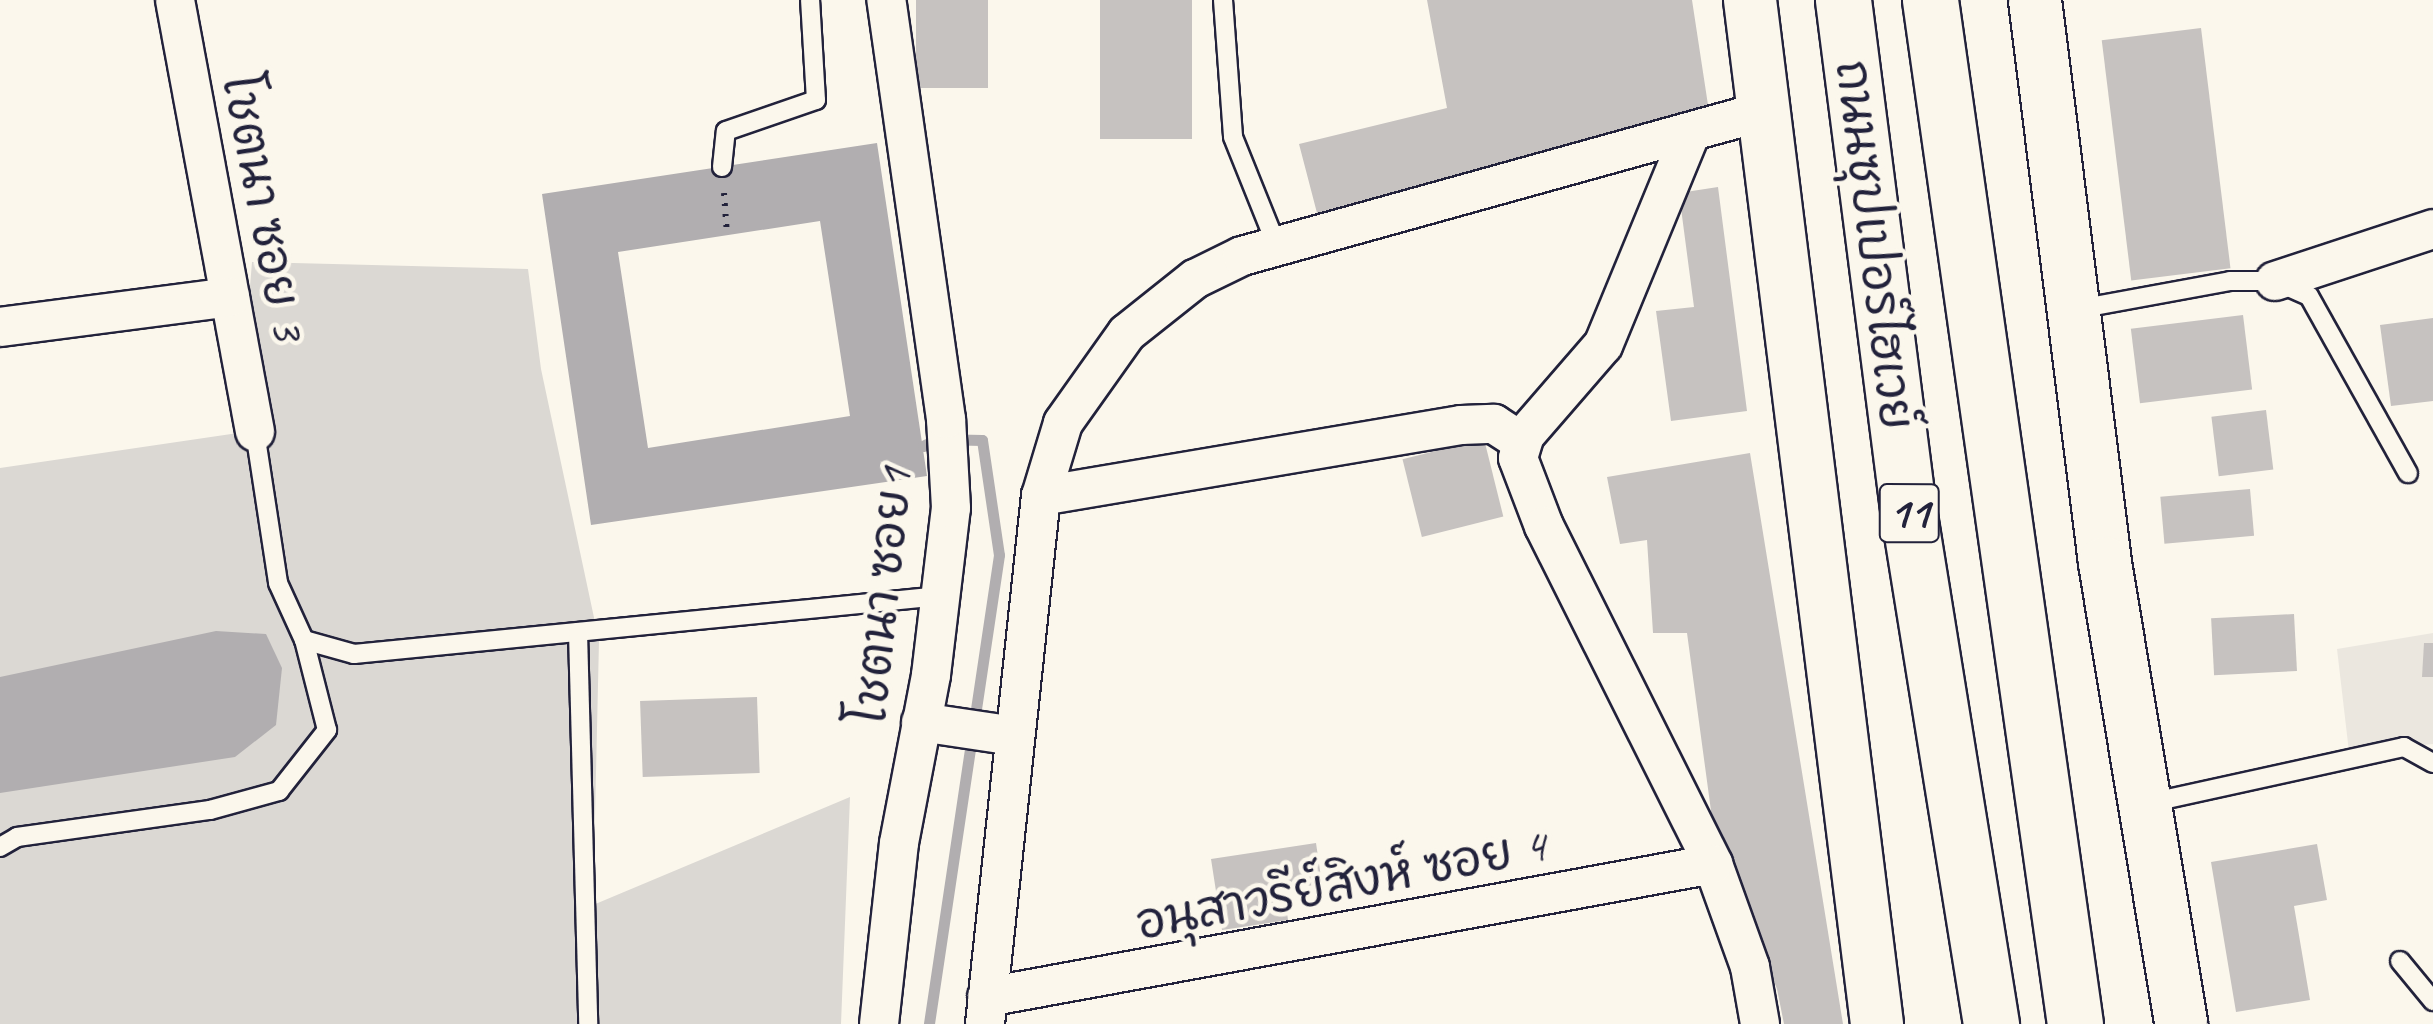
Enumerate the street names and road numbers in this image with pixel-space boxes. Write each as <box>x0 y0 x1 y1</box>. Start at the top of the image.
street label: ถนนซุปเปอร์ไฮเวย์ <box>1824 57 1926 433</box>
street label: โชตนา ซอย 3 <box>210 69 318 345</box>
street label: โชตนา ซอย1 <box>840 465 924 727</box>
road number: 11 <box>1876 473 1942 553</box>
street label: อนุสาวรีย์สิงห์ ซอย 4 <box>1132 816 1550 952</box>

